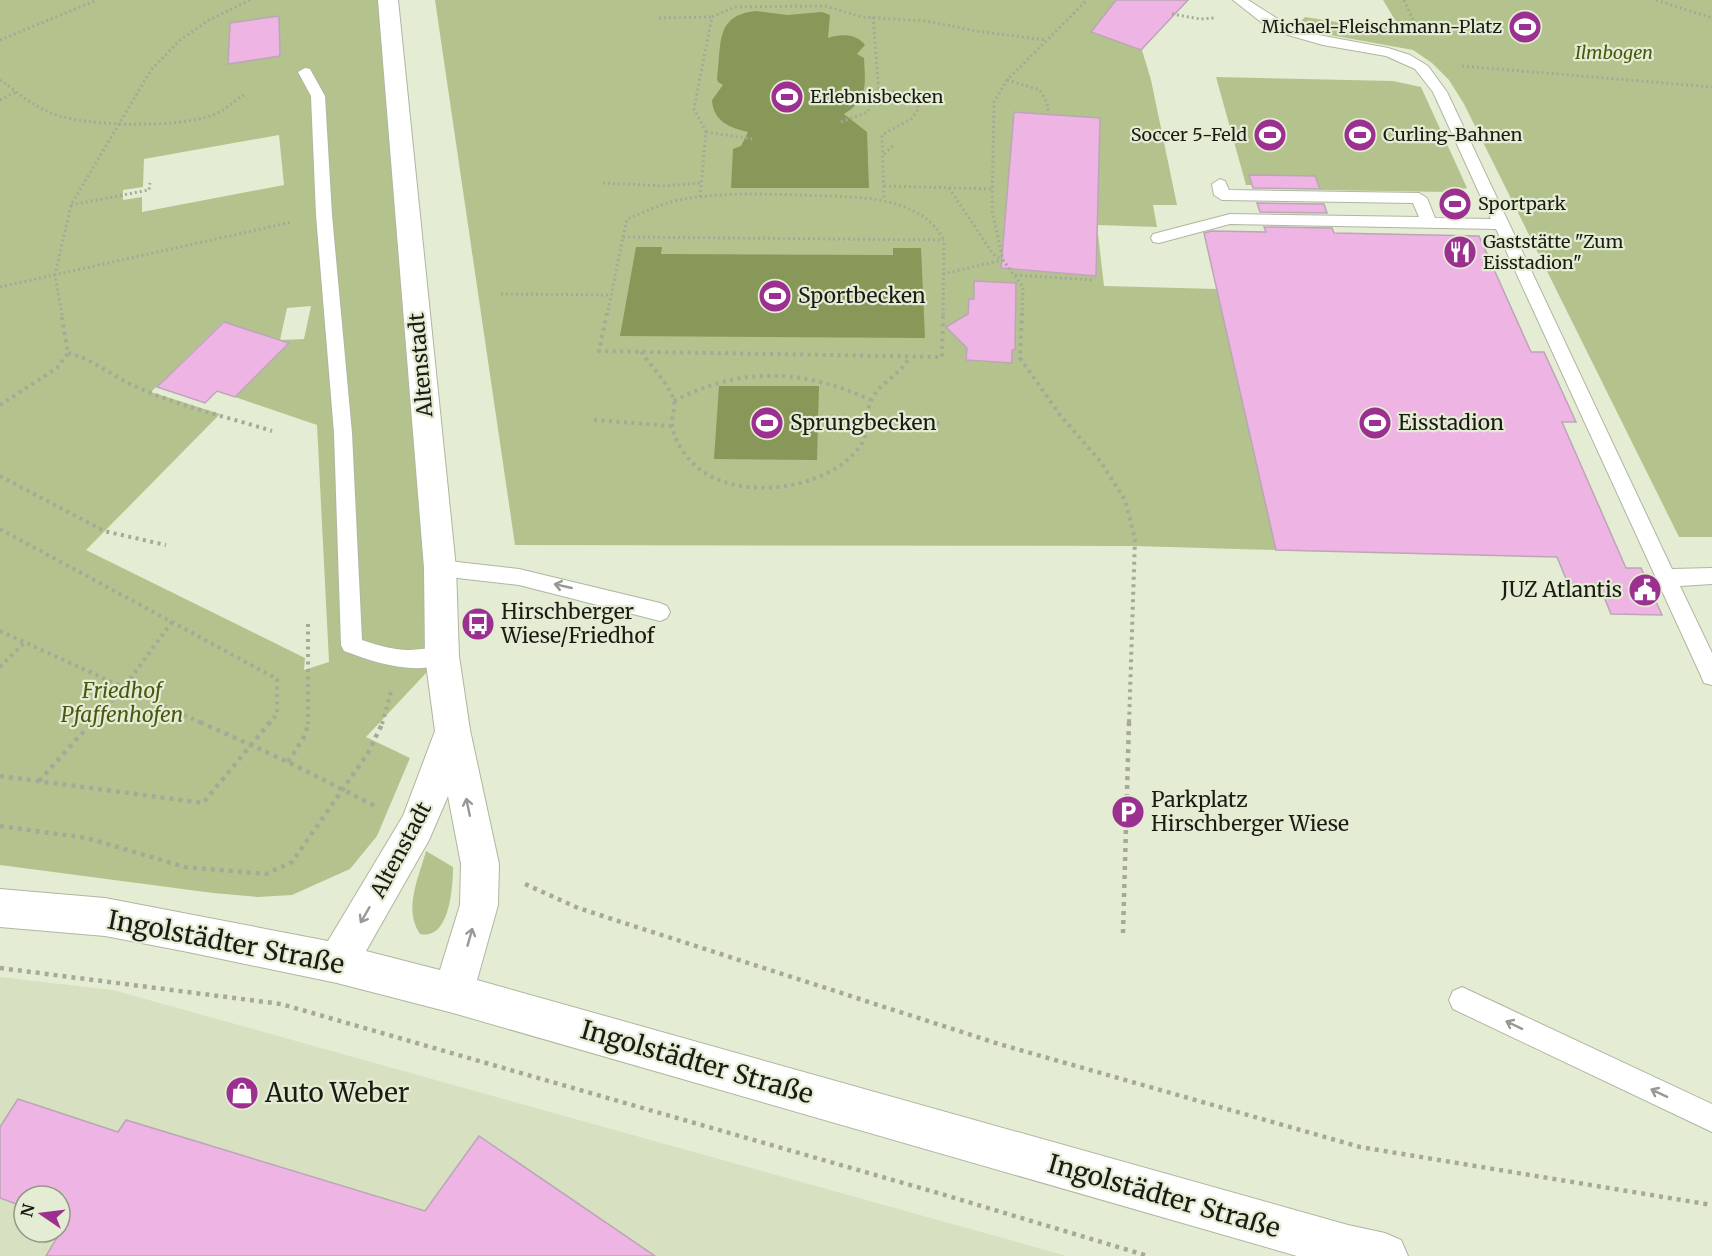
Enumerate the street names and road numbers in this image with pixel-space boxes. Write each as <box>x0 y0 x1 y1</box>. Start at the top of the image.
street label: Altenstadt <box>402 312 439 419</box>
street label: Altenstadt <box>364 797 437 903</box>
street label: Ingolstädter Straße <box>105 902 347 981</box>
street label: Ingolstädter Straße <box>577 1013 817 1111</box>
street label: Ingolstädter Straße <box>1044 1147 1284 1245</box>

